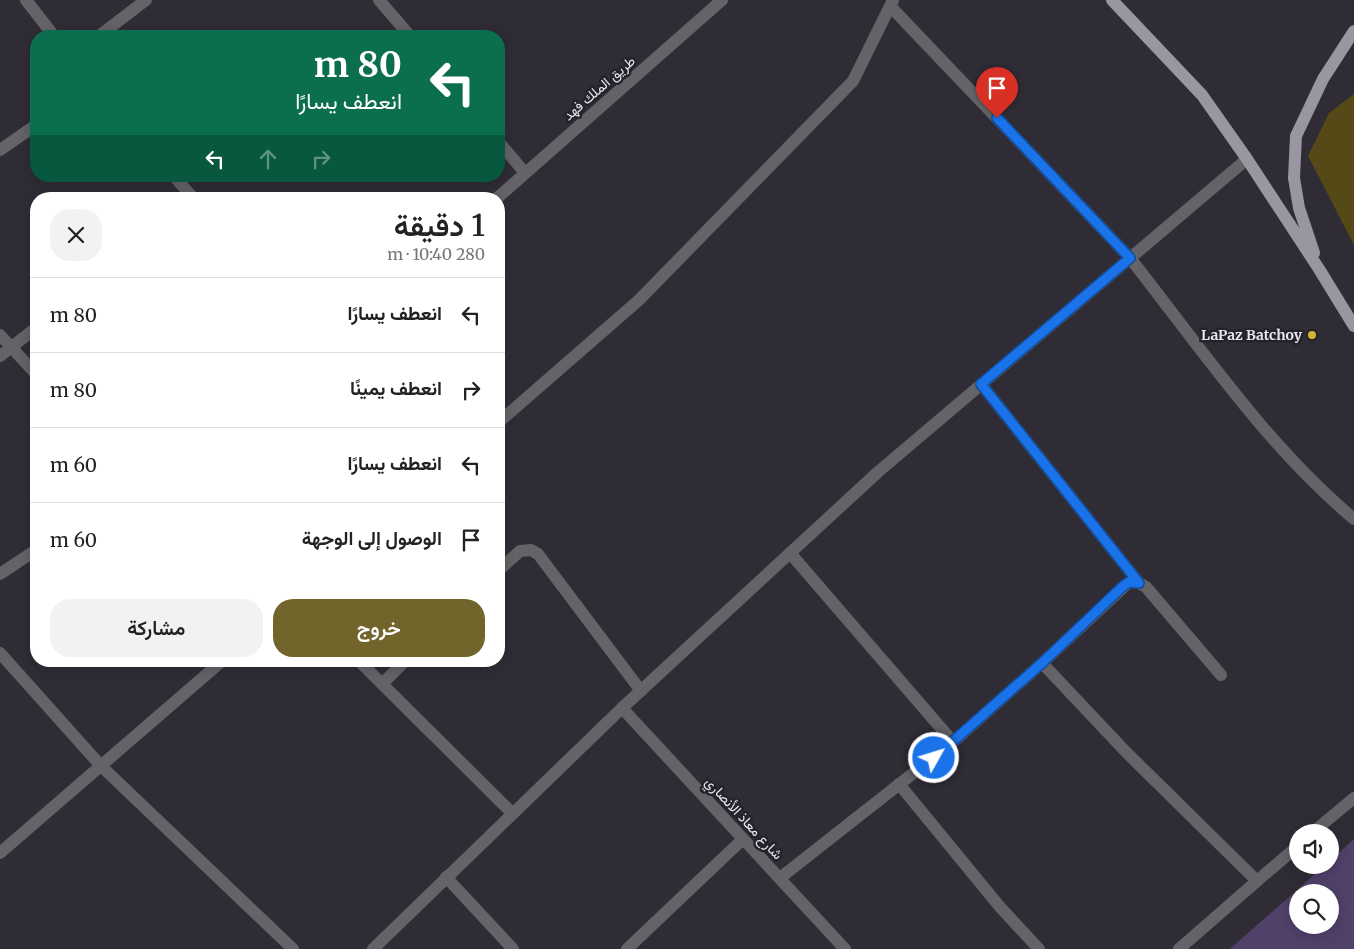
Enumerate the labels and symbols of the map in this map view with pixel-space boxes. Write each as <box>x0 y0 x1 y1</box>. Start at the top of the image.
street label: طريق الملك فهد <box>559 52 639 124</box>
pin <box>976 67 1018 118</box>
place label: LaPaz Batchoy <box>1201 326 1303 344</box>
marker: LaPaz Batchoy <box>1306 329 1318 341</box>
position arrow <box>907 731 959 783</box>
street label: شارع معاذ الأنصاري <box>699 773 787 865</box>

